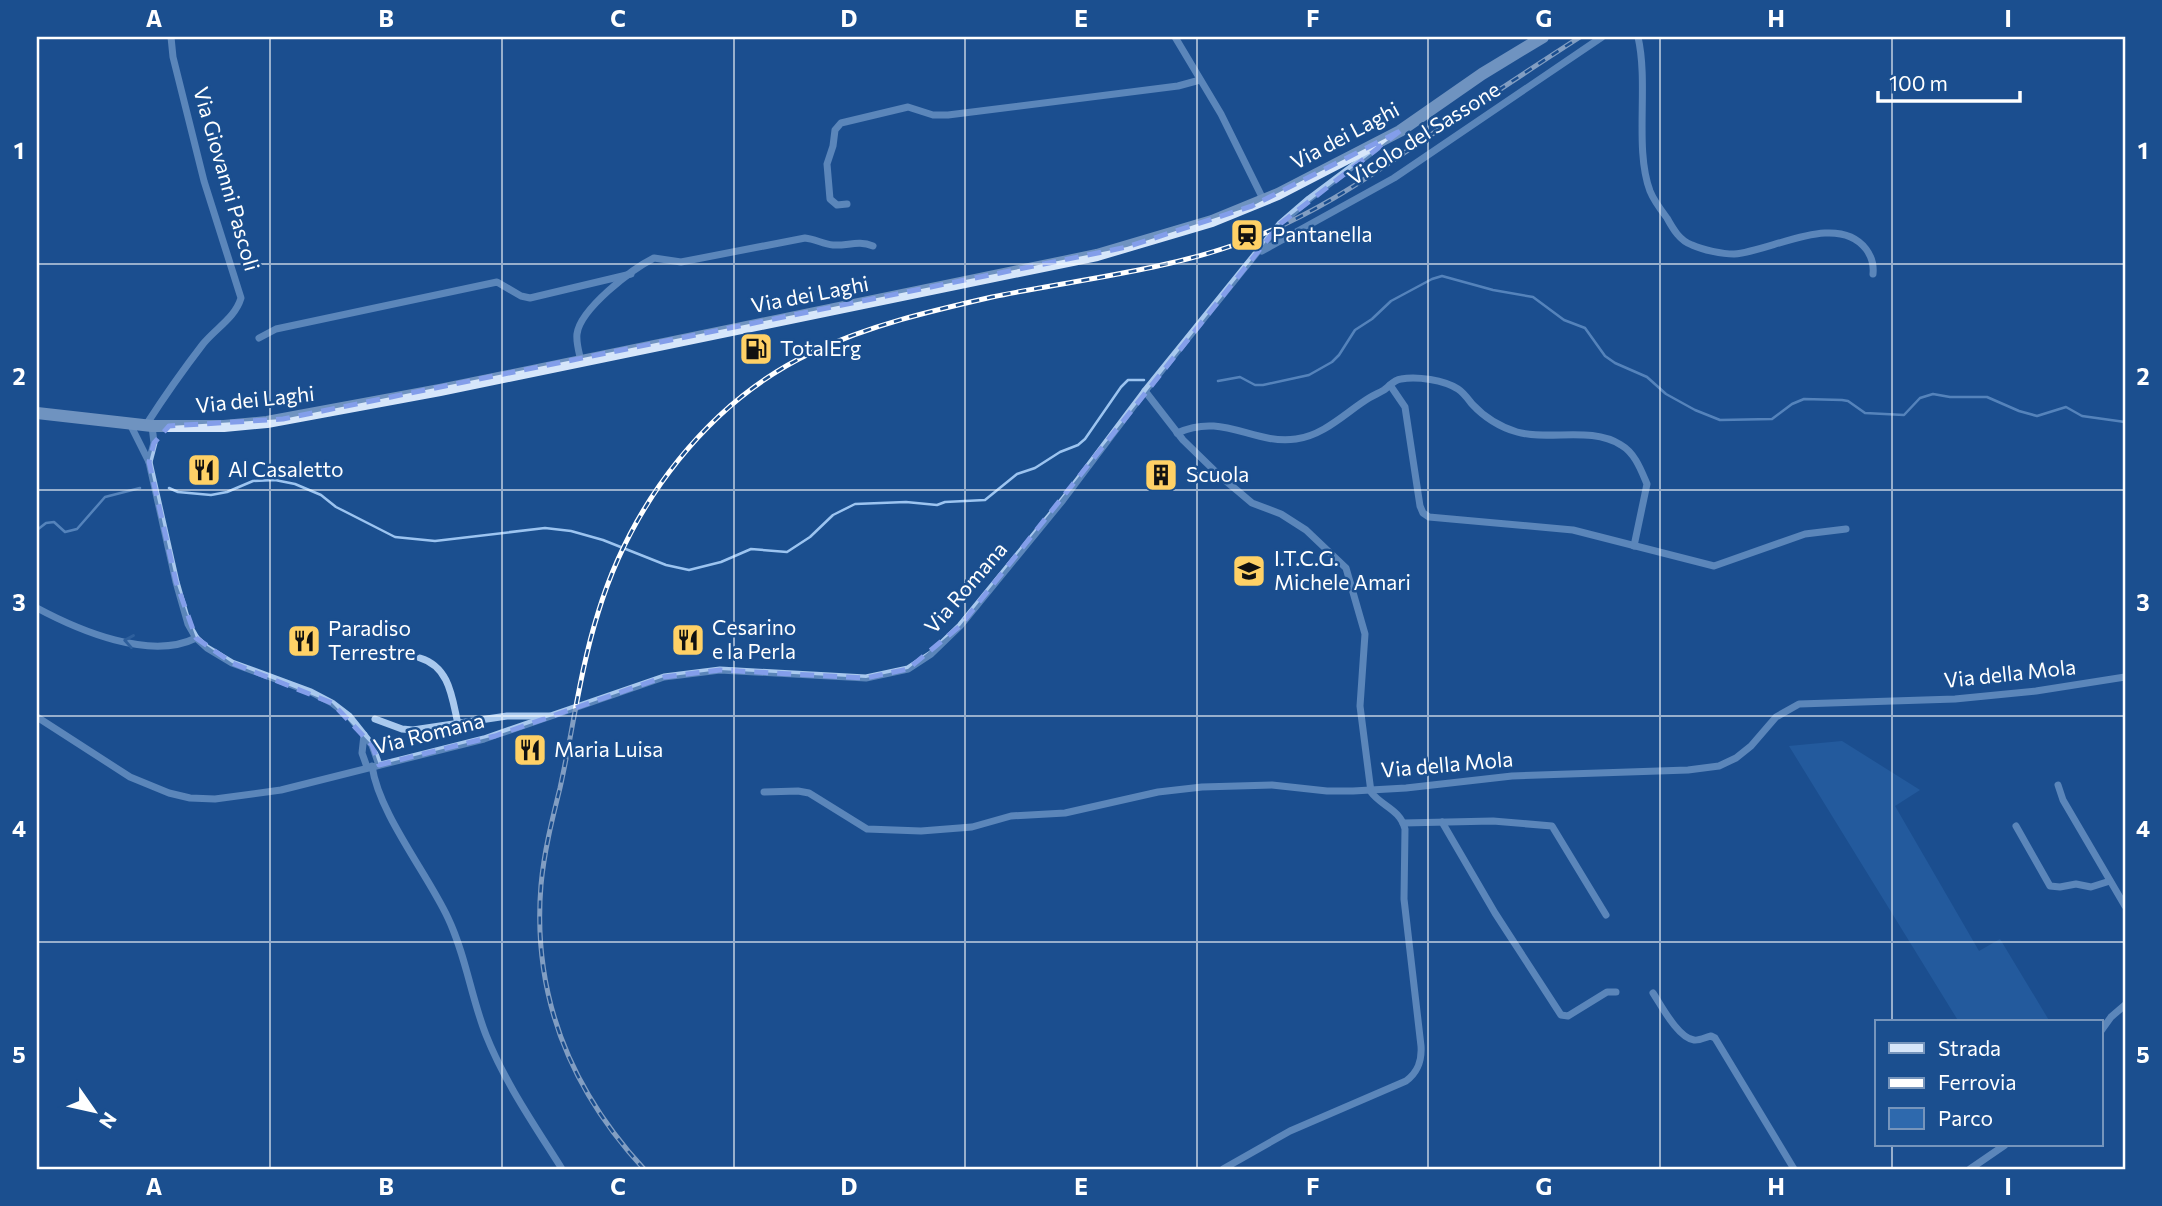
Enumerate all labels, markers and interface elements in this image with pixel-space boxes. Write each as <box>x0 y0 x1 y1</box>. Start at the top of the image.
text: A <box>146 4 163 32</box>
text: B <box>378 4 394 32</box>
text: C <box>610 4 626 32</box>
text: D <box>841 4 858 32</box>
text: E <box>1074 4 1088 32</box>
text: F <box>1306 4 1320 32</box>
text: G <box>1536 4 1552 32</box>
text: H <box>1767 4 1785 32</box>
text: I <box>2004 4 2012 32</box>
scale bar <box>1878 60 2020 104</box>
text: 100 m <box>1889 70 1948 95</box>
street label: Vicolo del Sassone <box>1342 76 1504 190</box>
street label: Via Giovanni Pascoli <box>189 84 266 273</box>
street label: Via dei Laghi <box>1286 96 1403 174</box>
text: 1 <box>14 136 24 164</box>
text: 1 <box>2138 136 2148 164</box>
station icon: Pantanella <box>1228 216 1266 254</box>
place label: Pantanella <box>1272 221 1373 246</box>
street label: Via dei Laghi <box>749 270 871 317</box>
fuel station icon: TotalErg <box>737 330 775 368</box>
place label: TotalErg <box>780 335 861 360</box>
text: 2 <box>12 362 26 390</box>
text: 2 <box>2136 362 2150 390</box>
street label: Via dei Laghi <box>194 380 315 417</box>
restaurant icon: Al Casaletto <box>185 451 223 489</box>
place label: Al Casaletto <box>228 456 344 481</box>
building icon: Scuola <box>1142 456 1180 494</box>
place label: Scuola <box>1186 461 1249 486</box>
street label: Via Romana <box>918 536 1011 638</box>
place label: I.T.C.G. Michele Amari <box>1274 545 1411 594</box>
school or university icon: I.T.C.G. Michele Amari <box>1230 552 1268 590</box>
text: 3 <box>12 588 26 616</box>
text: 3 <box>2136 588 2150 616</box>
place label: Cesarino e la Perla <box>712 614 796 663</box>
place label: Paradiso Terrestre <box>328 615 416 664</box>
restaurant icon: Cesarino e la Perla <box>669 621 707 659</box>
restaurant icon: Paradiso Terrestre <box>285 622 323 660</box>
one-way arrow <box>123 634 135 649</box>
street label: Via della Mola <box>1943 653 2077 692</box>
street label: Via Romana <box>371 707 487 758</box>
restaurant icon: Maria Luisa <box>511 731 549 769</box>
place label: Maria Luisa <box>554 736 663 761</box>
street label: Via della Mola <box>1380 745 1514 782</box>
text: 4 <box>12 814 26 842</box>
text: 4 <box>2136 814 2150 842</box>
legend <box>1875 1020 2102 1146</box>
text: Strada <box>1938 1035 2001 1060</box>
text: 5 <box>12 1040 26 1068</box>
text: 5 <box>2136 1040 2150 1068</box>
text: Ferrovia <box>1938 1069 2016 1094</box>
north arrow <box>60 1076 130 1146</box>
text: Parco <box>1938 1105 1993 1130</box>
text: N <box>95 1108 122 1133</box>
text: A <box>146 1172 163 1200</box>
text: B <box>378 1172 394 1200</box>
text: C <box>610 1172 626 1200</box>
text: D <box>841 1172 858 1200</box>
text: E <box>1074 1172 1088 1200</box>
text: F <box>1306 1172 1320 1200</box>
text: G <box>1536 1172 1552 1200</box>
text: H <box>1767 1172 1785 1200</box>
text: I <box>2004 1172 2012 1200</box>

